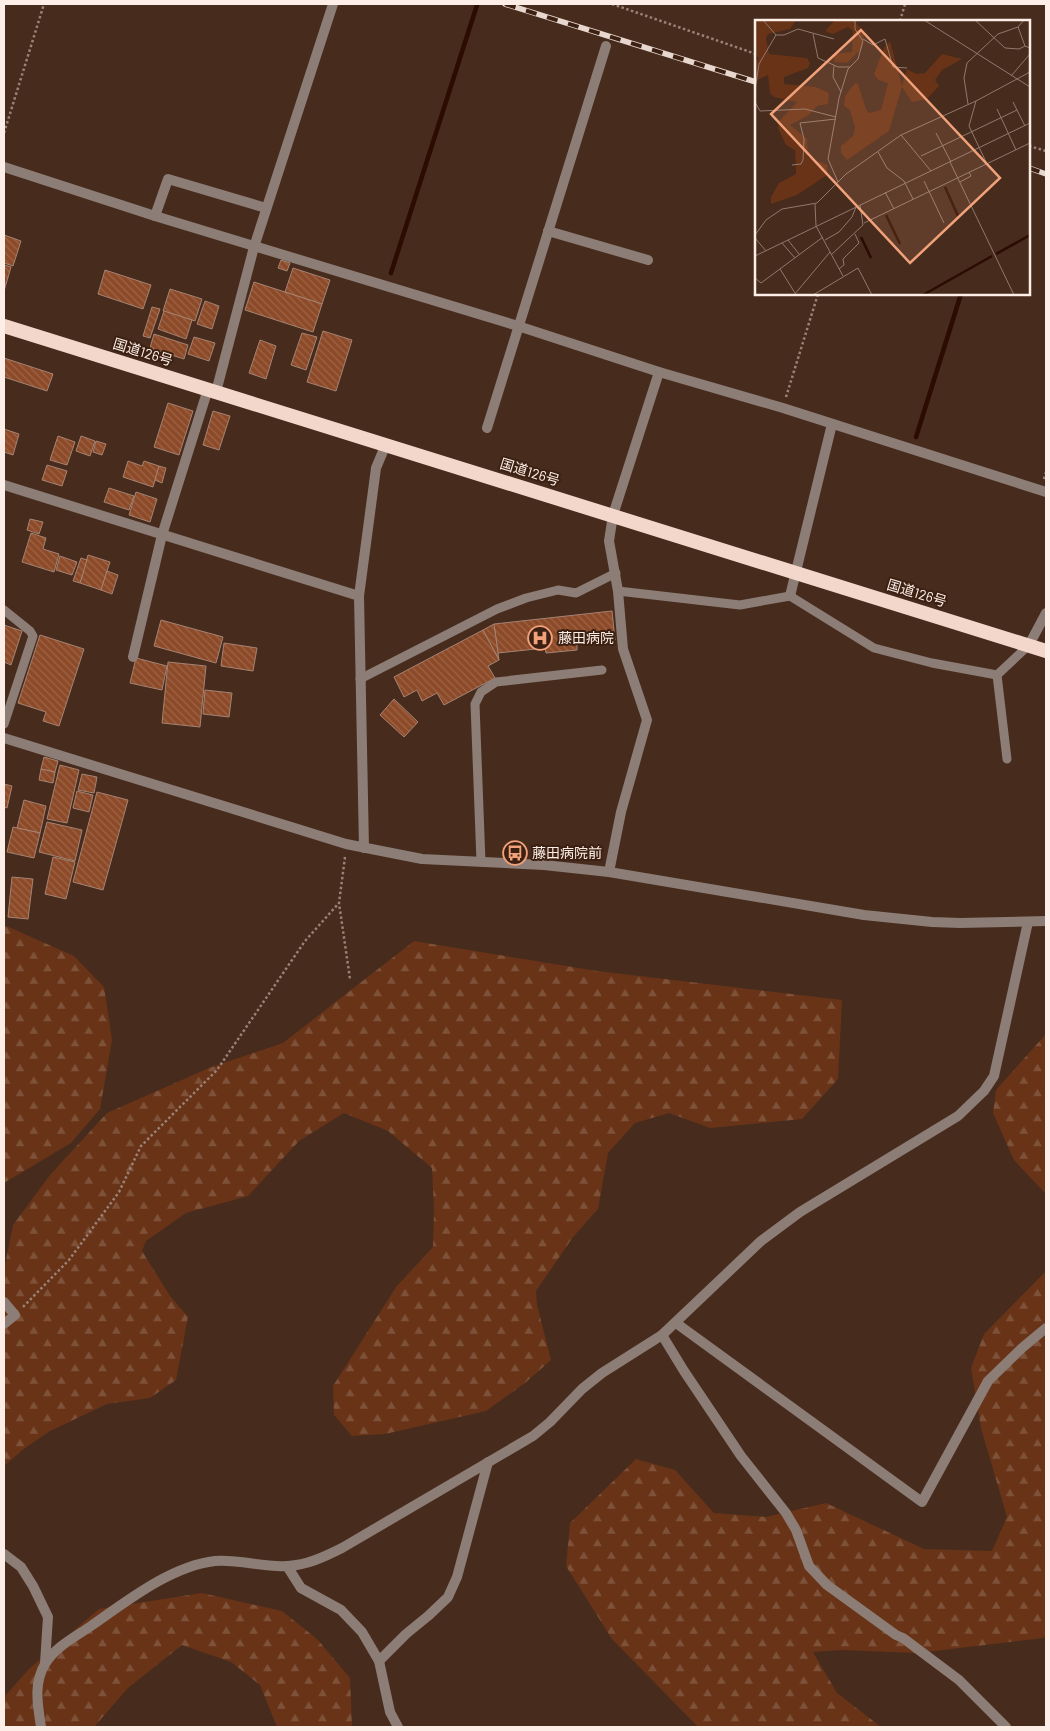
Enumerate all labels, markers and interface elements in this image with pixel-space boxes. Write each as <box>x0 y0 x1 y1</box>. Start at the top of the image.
inset map <box>755 20 1030 295</box>
street label: 国道126号 <box>111 334 175 369</box>
street label: 国道126号 <box>498 454 562 489</box>
street label: 国道126号 <box>885 575 949 610</box>
hospital icon: 藤田病院 <box>527 625 553 651</box>
place label: 藤田病院 <box>558 629 614 646</box>
bus stop icon: 藤田病院前 <box>502 840 528 866</box>
place label: 藤田病院前 <box>532 844 602 861</box>

